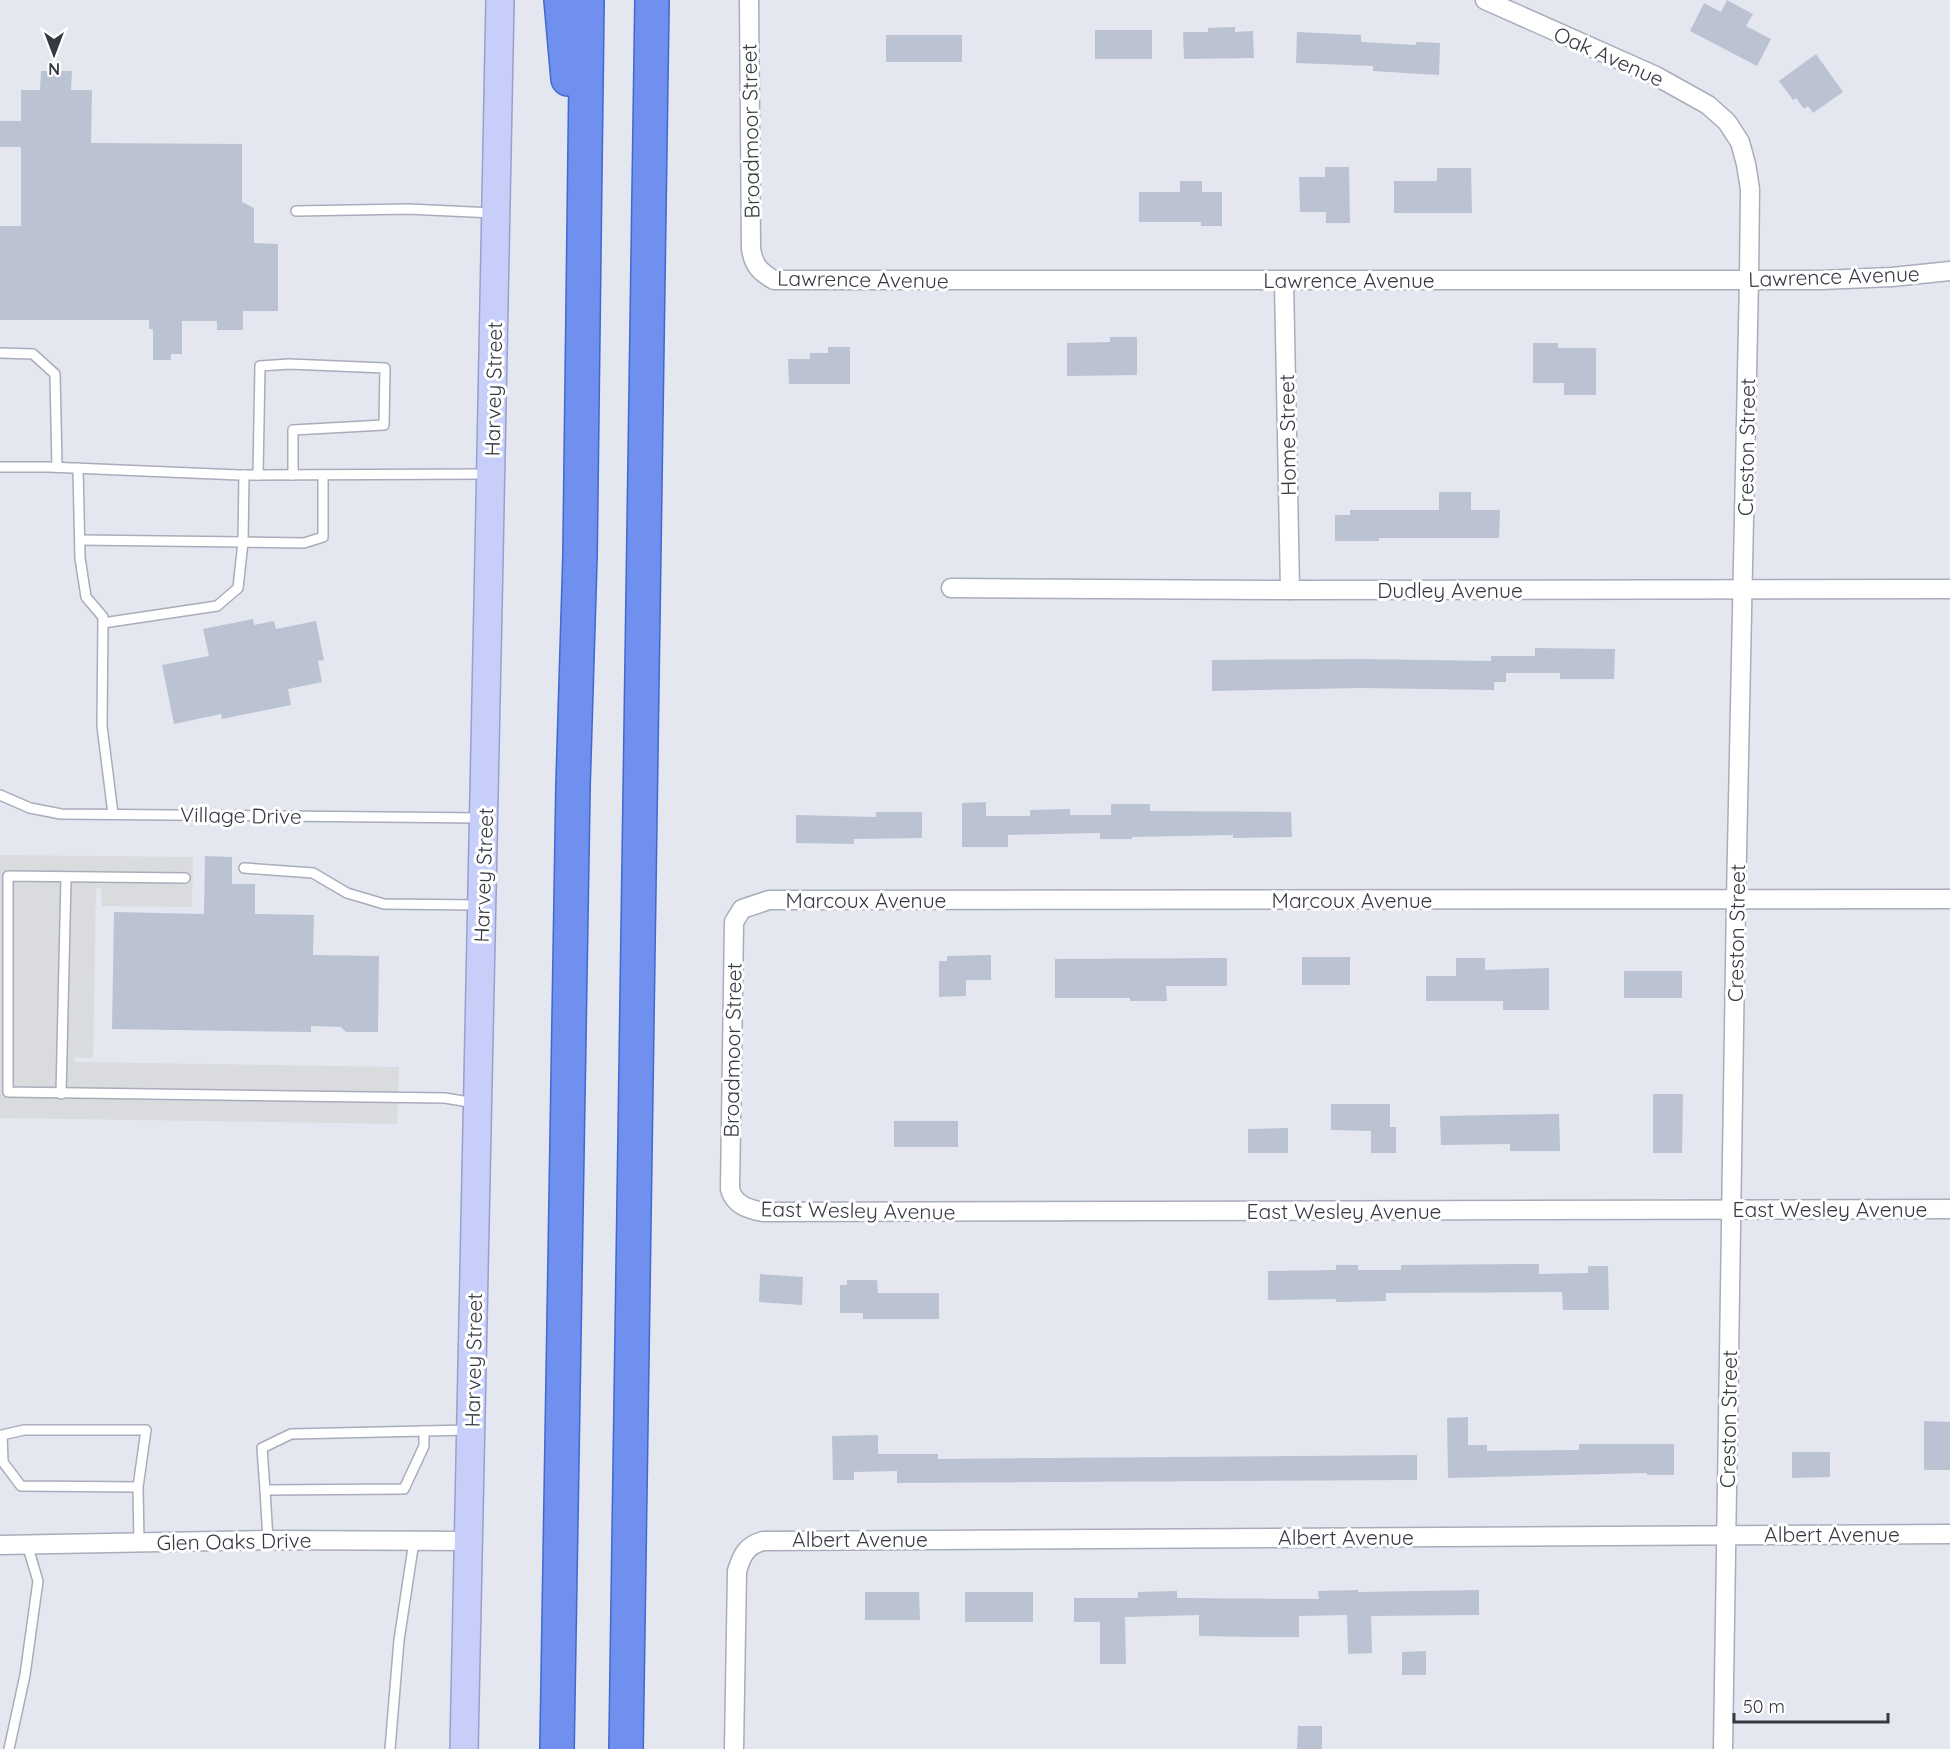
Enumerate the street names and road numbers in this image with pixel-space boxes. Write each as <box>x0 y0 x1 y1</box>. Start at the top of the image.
street label: Oak Avenue <box>1550 20 1668 92</box>
street label: Broadmoor Street <box>735 43 765 219</box>
street label: Lawrence Avenue <box>1748 260 1920 292</box>
street label: Lawrence Avenue <box>777 265 949 293</box>
street label: Lawrence Avenue <box>1263 267 1435 293</box>
street label: Harvey Street <box>479 321 507 457</box>
street label: Home Street <box>1273 374 1301 496</box>
street label: Creston Street <box>1732 378 1760 516</box>
street label: Dudley Avenue <box>1377 577 1523 603</box>
street label: Village Drive <box>180 801 302 829</box>
street label: Harvey Street <box>468 807 498 943</box>
street label: Creston Street <box>1722 864 1750 1002</box>
street label: Marcoux Avenue <box>786 887 946 913</box>
street label: Marcoux Avenue <box>1272 887 1432 913</box>
street label: Broadmoor Street <box>717 962 747 1138</box>
street label: East Wesley Avenue <box>760 1195 956 1225</box>
street label: East Wesley Avenue <box>1733 1196 1927 1222</box>
street label: East Wesley Avenue <box>1247 1198 1441 1224</box>
street label: Harvey Street <box>459 1292 487 1428</box>
street label: Creston Street <box>1714 1350 1742 1488</box>
street label: Albert Avenue <box>1764 1521 1900 1547</box>
street label: Albert Avenue <box>1278 1524 1414 1550</box>
street label: Albert Avenue <box>792 1526 928 1552</box>
street label: Glen Oaks Drive <box>156 1527 312 1555</box>

